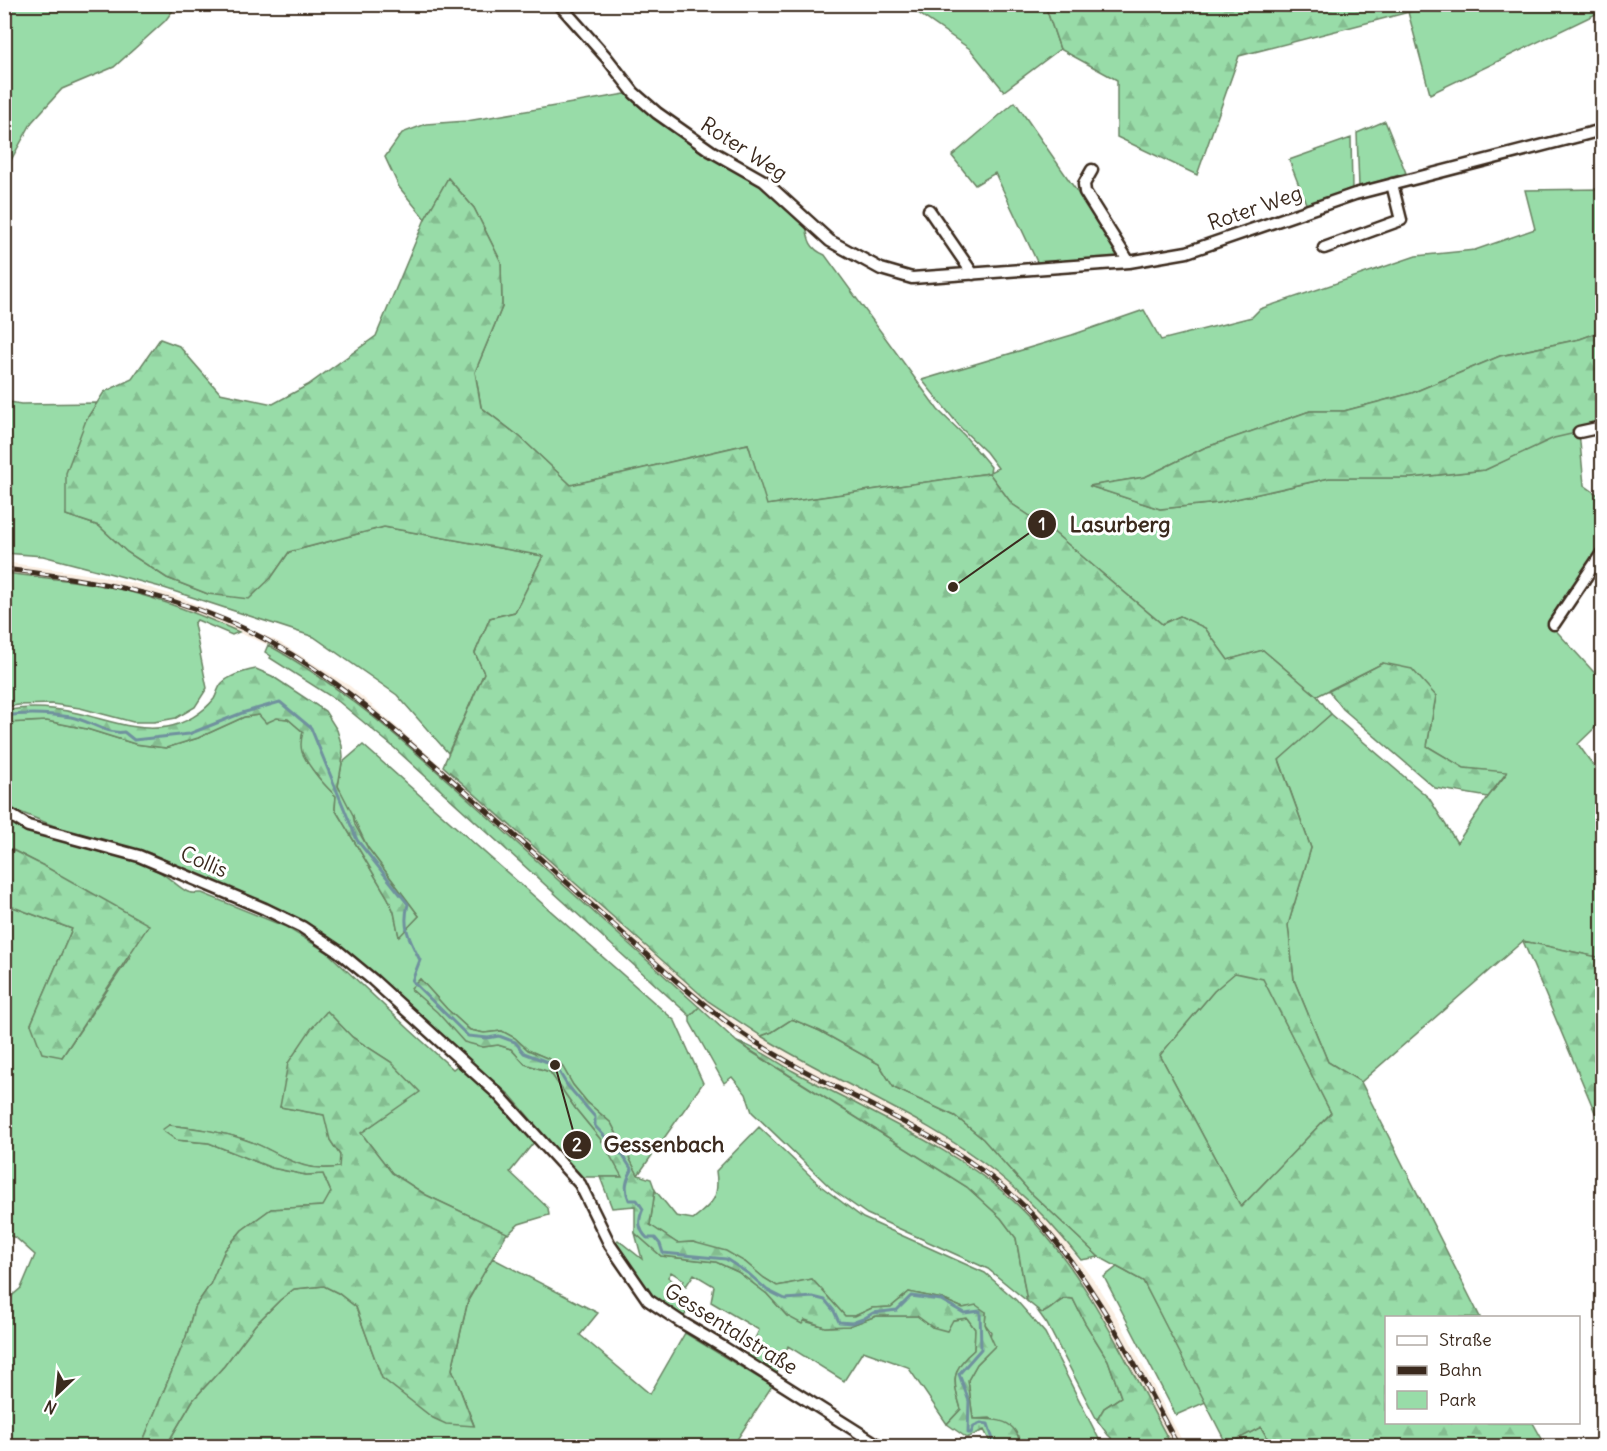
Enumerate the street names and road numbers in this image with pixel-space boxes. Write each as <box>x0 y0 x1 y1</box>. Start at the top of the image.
street label: Roter Weg <box>696 111 793 187</box>
street label: Roter Weg <box>1204 179 1306 236</box>
street label: Collis <box>176 840 232 884</box>
street label: Gessentalstraße <box>660 1277 803 1380</box>

